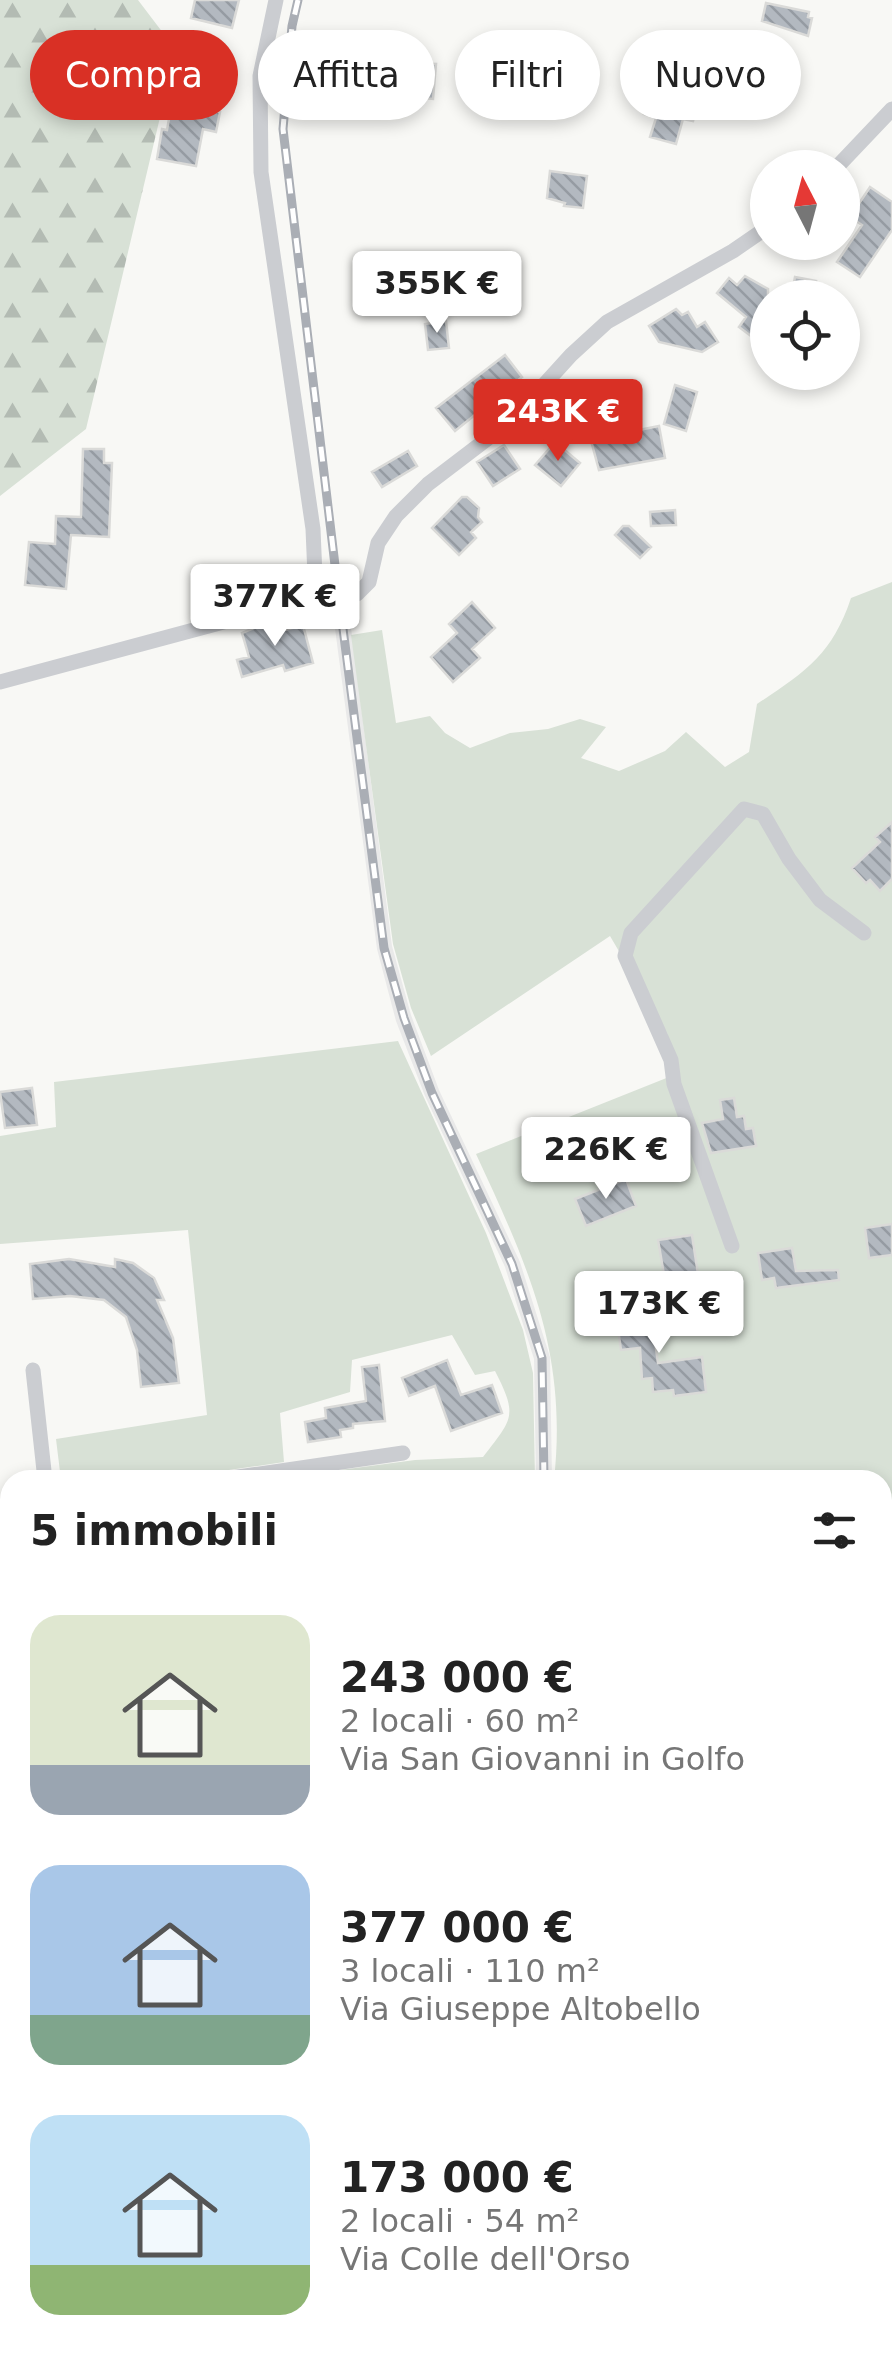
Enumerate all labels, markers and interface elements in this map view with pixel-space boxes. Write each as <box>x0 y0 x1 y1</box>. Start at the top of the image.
chip: Compra <box>30 30 238 120</box>
chip: Affitta <box>258 30 435 120</box>
chip: Filtri <box>455 30 600 120</box>
chip: Nuovo <box>620 30 801 120</box>
north arrow <box>750 150 860 260</box>
map controls <box>750 150 860 390</box>
pin: 355K € <box>356 251 518 336</box>
text: 355K € <box>375 264 500 302</box>
button: locate <box>750 280 860 390</box>
pin: 243K € <box>477 379 639 464</box>
text: 243K € <box>496 392 621 430</box>
pin: 377K € <box>194 564 356 649</box>
text: 377K € <box>213 577 338 615</box>
pin: 226K € <box>525 1117 687 1202</box>
text: 226K € <box>544 1130 669 1168</box>
pin: 173K € <box>578 1271 740 1356</box>
text: 173K € <box>597 1284 722 1322</box>
icon: filters <box>807 1503 862 1558</box>
text: 5 immobili <box>30 1506 278 1555</box>
text: 243 000 € <box>340 1653 574 1702</box>
icon: home <box>110 1655 230 1775</box>
text: 2 locali · 60 m² <box>340 1702 579 1740</box>
text: Via San Giovanni in Golfo <box>340 1740 745 1778</box>
text: 377 000 € <box>340 1903 574 1952</box>
icon: home <box>110 1905 230 2025</box>
text: 3 locali · 110 m² <box>340 1952 600 1990</box>
text: Via Giuseppe Altobello <box>340 1990 701 2028</box>
text: 173 000 € <box>340 2153 574 2202</box>
icon: home <box>110 2155 230 2275</box>
text: 2 locali · 54 m² <box>340 2202 579 2240</box>
text: Via Colle dell'Orso <box>340 2240 631 2278</box>

